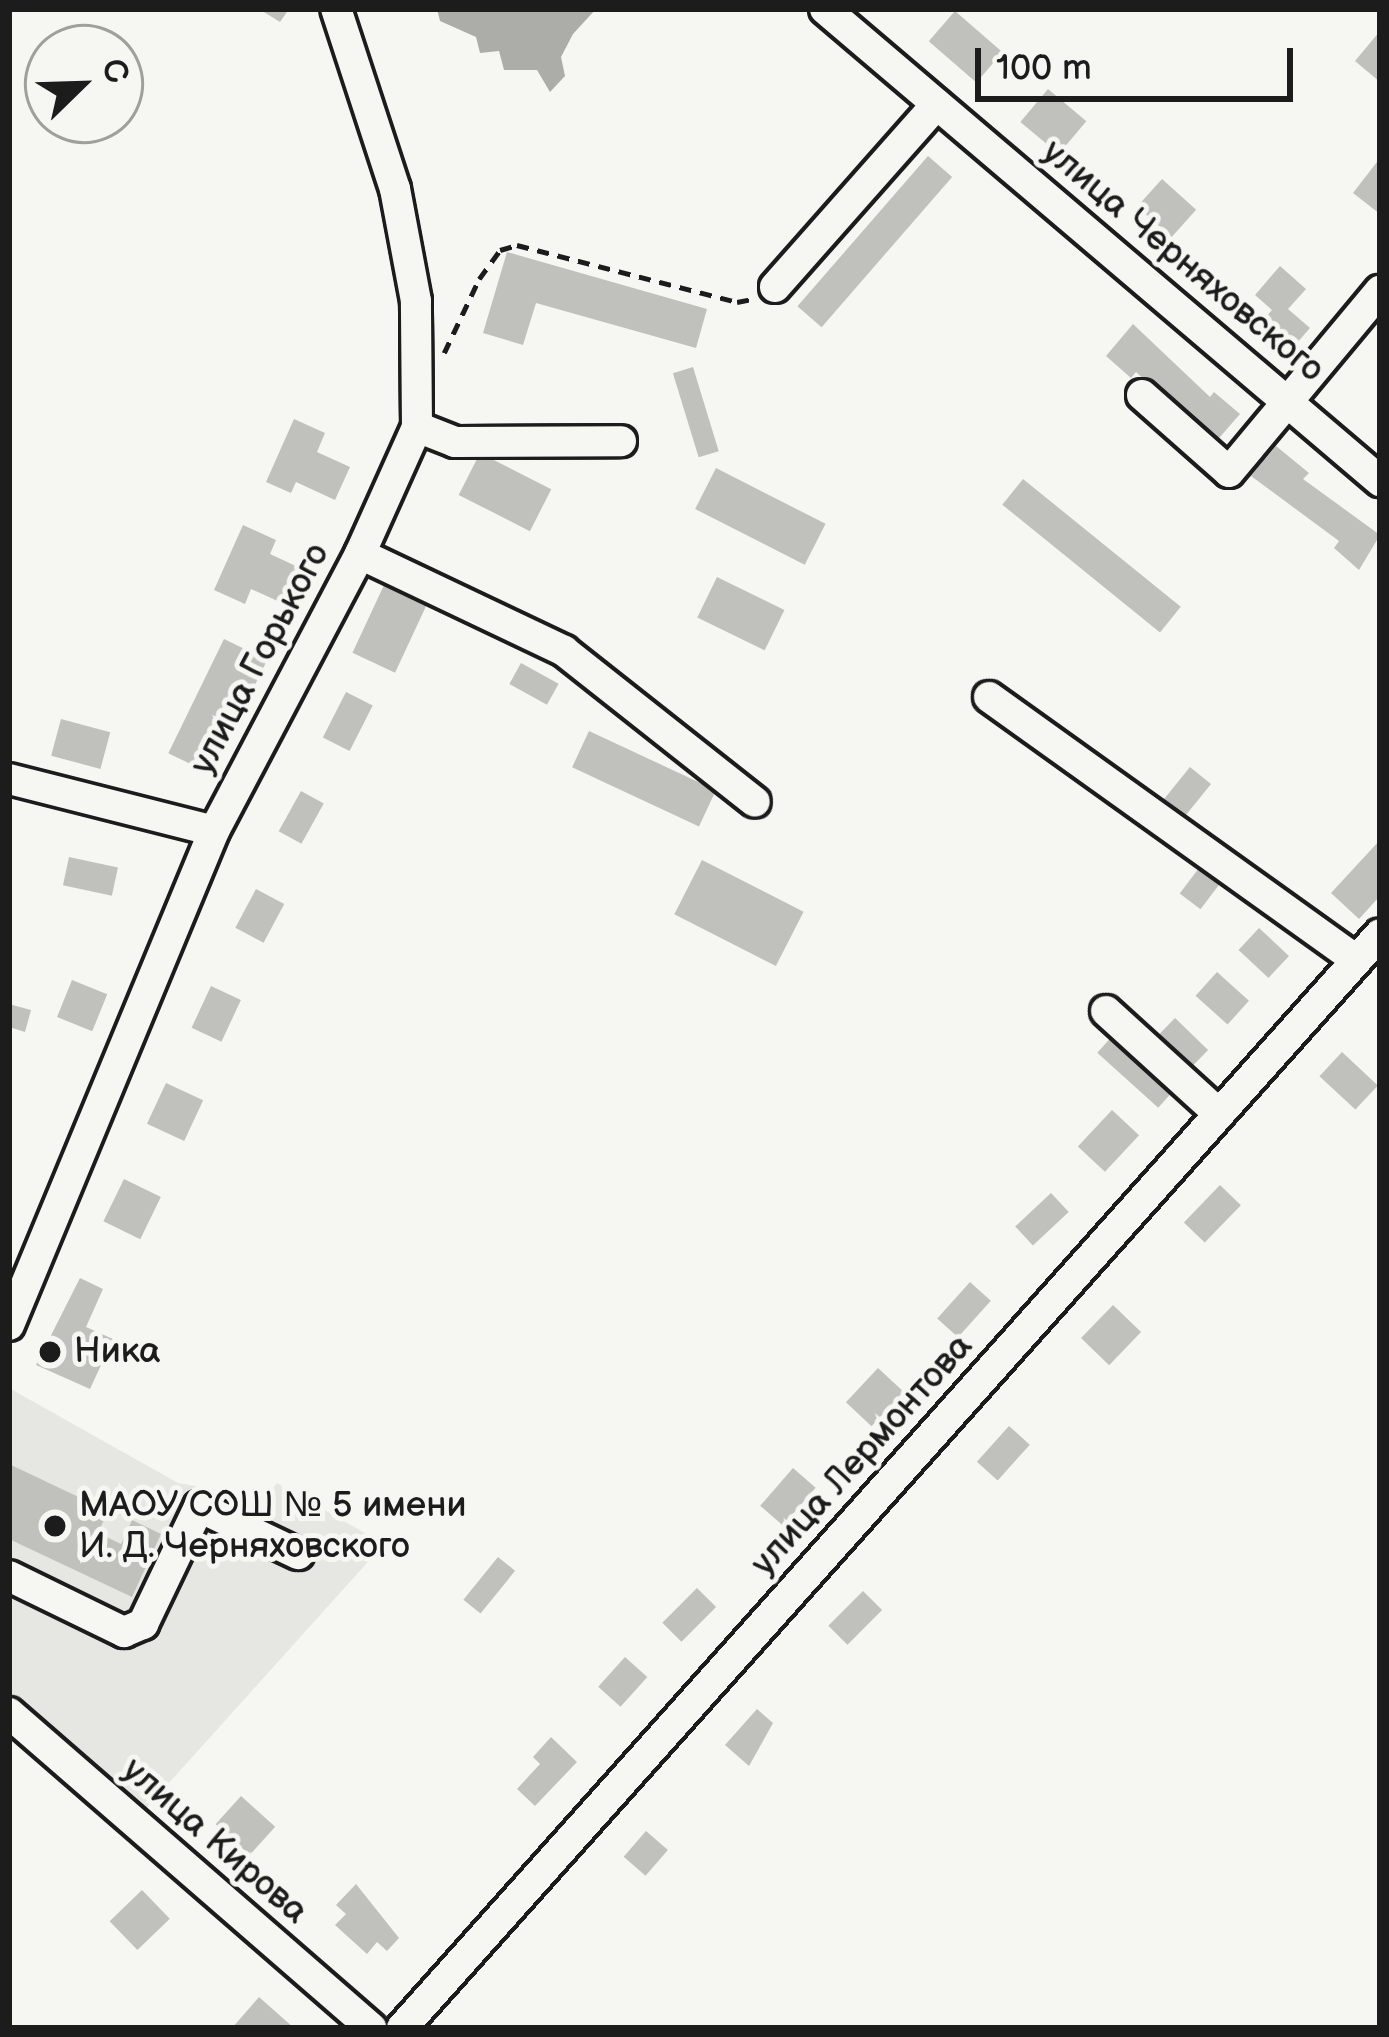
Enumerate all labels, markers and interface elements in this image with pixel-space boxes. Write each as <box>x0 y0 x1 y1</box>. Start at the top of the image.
north arrow <box>24 24 144 144</box>
scale bar <box>981 24 1299 98</box>
text: 100 m <box>996 47 1092 90</box>
text: С <box>91 53 137 89</box>
street label: улица Черняховского <box>1033 131 1333 391</box>
street label: улица Горького <box>181 536 339 782</box>
street label: улица Лермонтова <box>742 1325 982 1585</box>
place label: Ника <box>74 1330 161 1374</box>
marker: Ника <box>37 1339 63 1365</box>
place label: МАОУ СОШ № 5 имени И. Д. Черняховского <box>79 1483 467 1568</box>
marker: МАОУ СОШ № 5 имени И. Д. Черняховского <box>42 1513 68 1539</box>
street label: улица Кирова <box>113 1749 317 1933</box>

